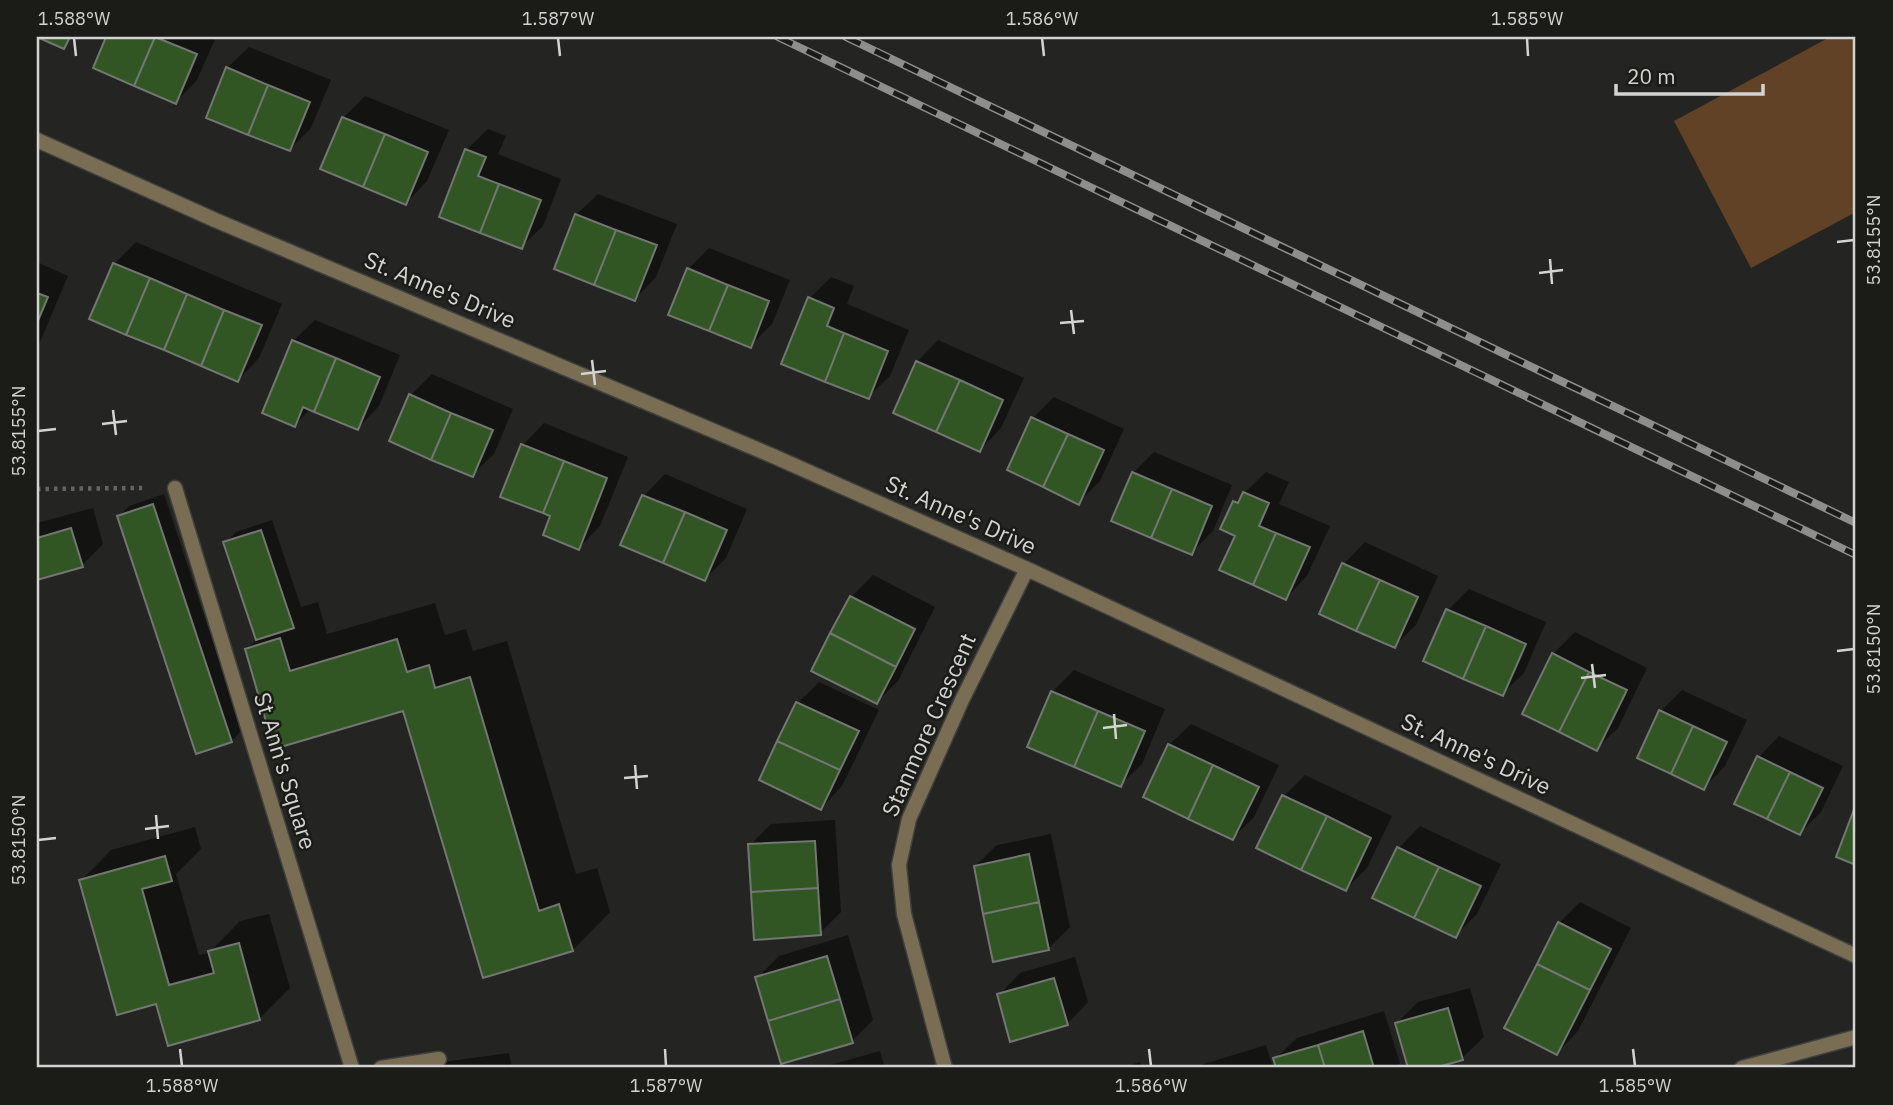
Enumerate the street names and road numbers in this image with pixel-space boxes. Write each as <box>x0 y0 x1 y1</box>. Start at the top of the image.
street label: St. Anne's Drive <box>360 244 521 334</box>
street label: St. Anne's Drive <box>881 467 1041 561</box>
street label: Stanmore Crescent <box>874 628 982 821</box>
street label: St Ann's Square <box>248 689 324 853</box>
street label: St. Anne's Drive <box>1397 705 1556 801</box>

